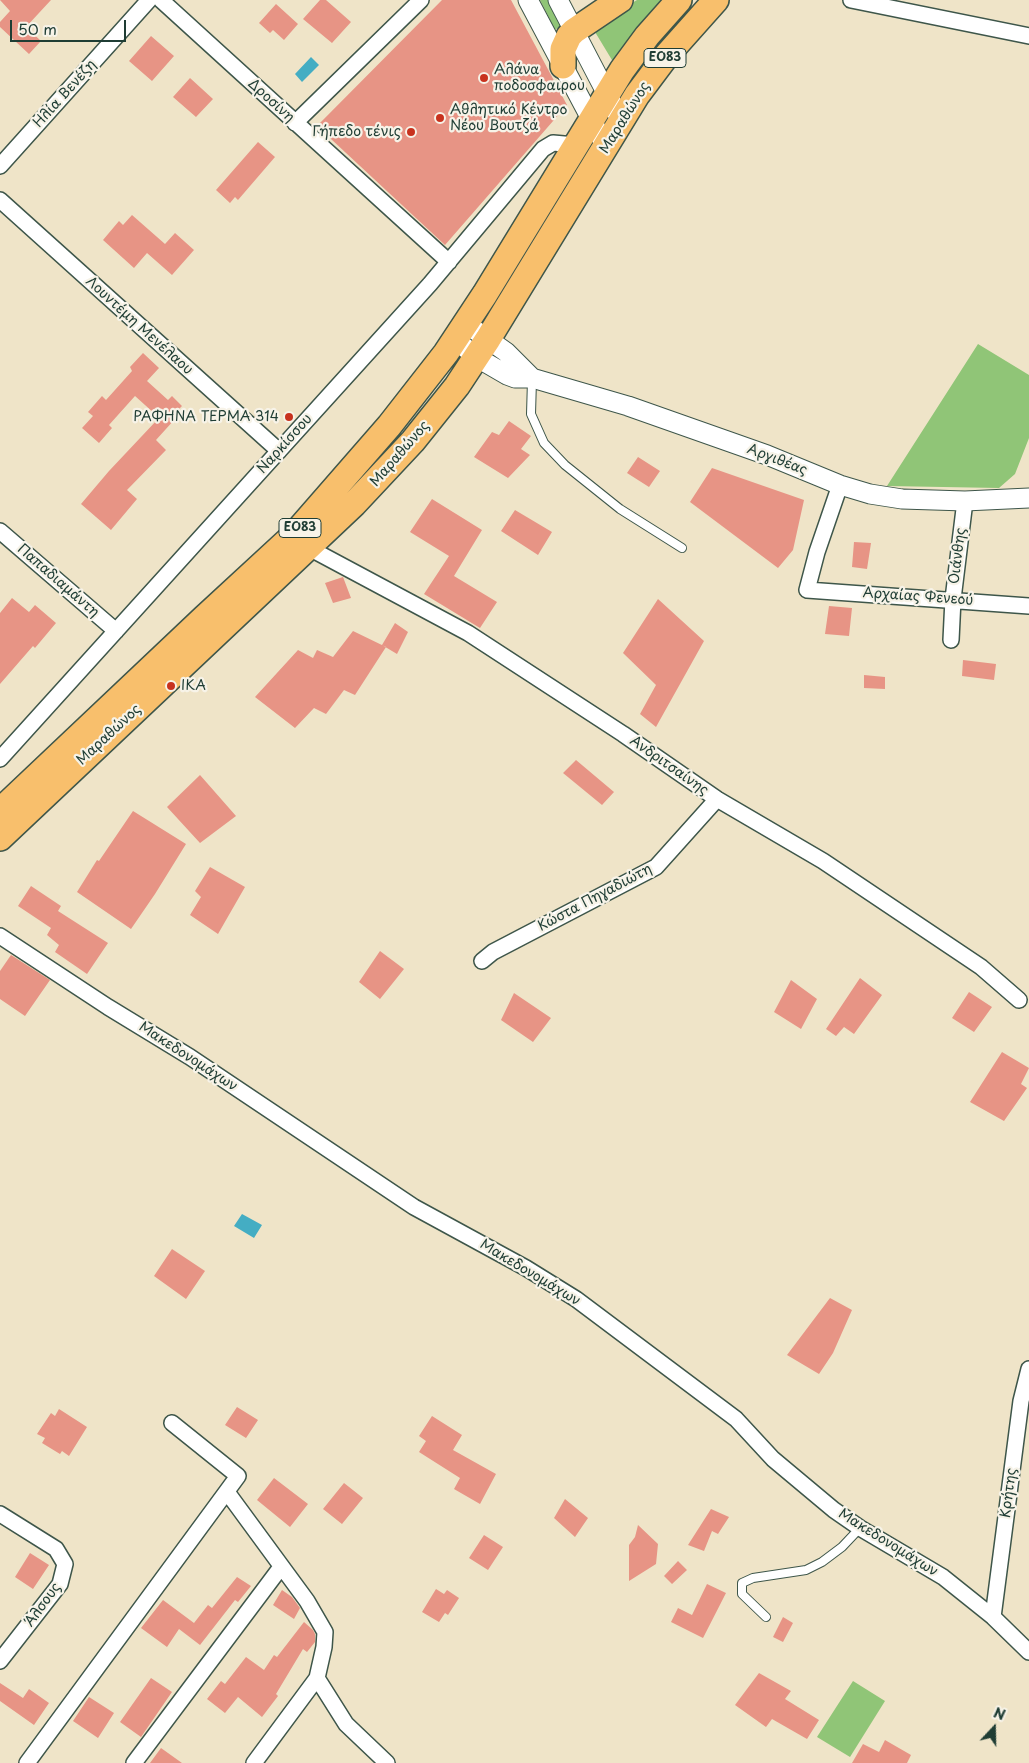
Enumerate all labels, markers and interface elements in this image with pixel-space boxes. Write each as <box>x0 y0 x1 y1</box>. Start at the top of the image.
scale bar <box>12 10 129 42</box>
text: 50 m <box>18 17 57 40</box>
road number: ΕΟ83 <box>644 48 686 68</box>
street label: Ηλία Βενέζη <box>30 57 100 131</box>
place label: Αλάνα ποδοσφαιρου <box>494 62 585 94</box>
marker: Αλάνα ποδοσφαιρου <box>478 72 490 84</box>
street label: Δροσίνη <box>244 76 298 126</box>
street label: Μαραθώνος <box>596 79 654 157</box>
place label: Αθλητικό Κέντρο Νέου Βουτζά <box>450 102 567 134</box>
marker: Αθλητικό Κέντρο Νέου Βουτζά <box>434 112 446 124</box>
place label: Γήπεδο τένις <box>312 124 401 140</box>
marker: Γήπεδο τένις <box>405 126 417 138</box>
street label: Λουντέμη Μενέλαου <box>82 273 196 379</box>
place label: ΡΑΦΗΝΑ ΤΕΡΜΑ 314 <box>133 409 279 425</box>
street label: Ναρκίσσου <box>254 411 316 477</box>
marker: ΡΑΦΗΝΑ ΤΕΡΜΑ 314 <box>283 411 295 423</box>
street label: Μαραθώνος <box>367 418 433 490</box>
street label: Αργιθέας <box>745 441 809 479</box>
road number: ΕΟ83 <box>279 518 321 538</box>
street label: Οιάνθης <box>946 527 970 585</box>
street label: Παπαδιαμάντη <box>14 541 102 621</box>
street label: Αρχαίας Φενεού <box>862 585 974 609</box>
place label: ΙΚΑ <box>181 678 206 694</box>
marker: ΙΚΑ <box>165 680 177 692</box>
street label: Μαραθώνος <box>73 701 145 769</box>
street label: Ανδριτσαίνης <box>627 733 711 799</box>
street label: Κώστα Πηγαδιώτη <box>535 861 655 935</box>
street label: Μακεδονομάχων <box>136 1019 240 1095</box>
street label: Μακεδονομάχων <box>477 1236 583 1310</box>
street label: Κρήτης <box>998 1467 1020 1519</box>
street label: Μακεδονομάχων <box>835 1506 941 1580</box>
street label: Άλσους <box>21 1580 65 1630</box>
text: N <box>991 1702 1008 1725</box>
north arrow <box>969 1703 1019 1753</box>

